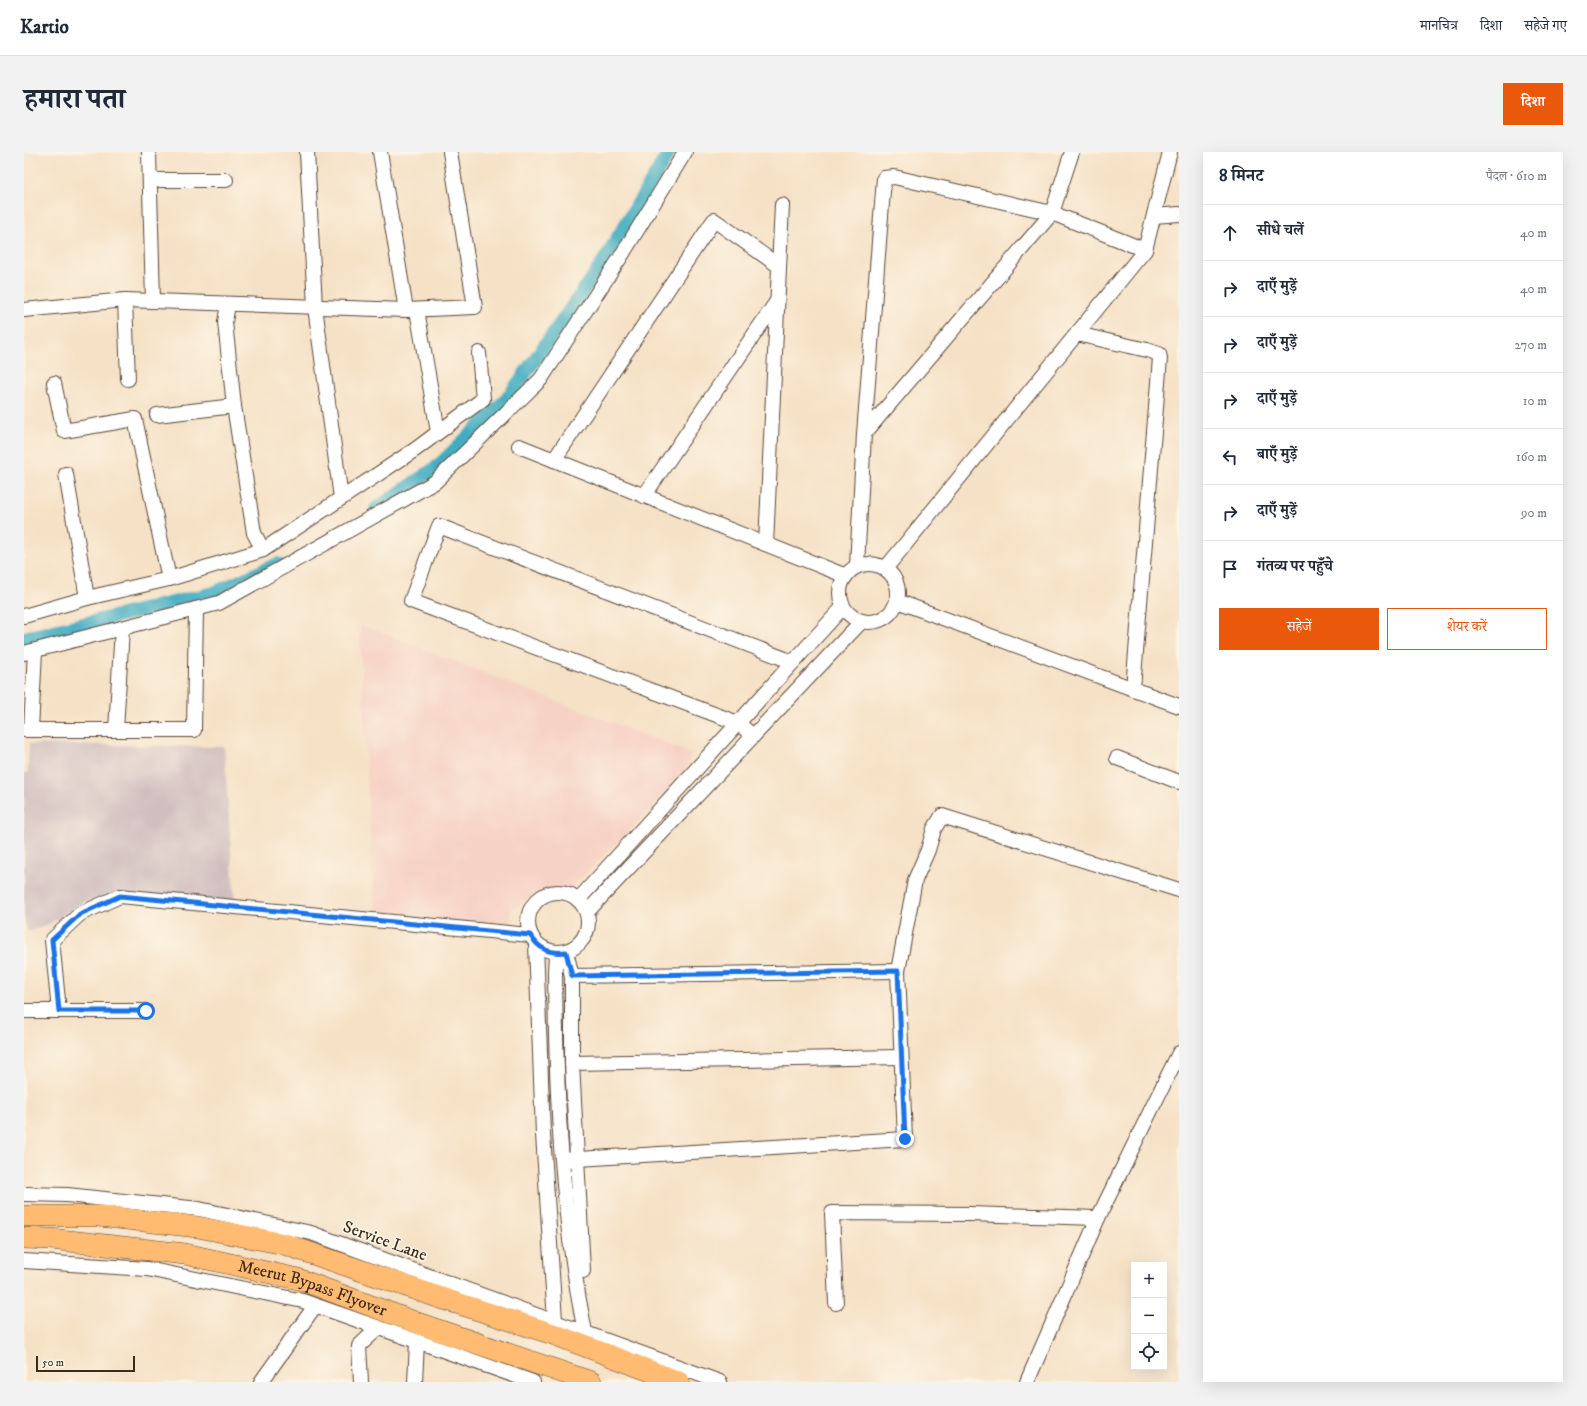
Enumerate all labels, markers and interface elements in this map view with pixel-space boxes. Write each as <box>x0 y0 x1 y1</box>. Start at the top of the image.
text: Kartio <box>20 16 69 39</box>
text: मानचित्र <box>1420 17 1458 35</box>
text: दिशा <box>1480 17 1502 35</box>
text: सहेजे गए <box>1524 17 1567 35</box>
text: हमारा पता <box>24 82 125 117</box>
button: दिशा <box>1503 83 1563 125</box>
text: 8 मिनट <box>1219 165 1263 187</box>
text: पैदल · 610 m <box>1486 168 1547 184</box>
text: सीधे चलें <box>1257 221 1304 240</box>
icon: ahead <box>1219 222 1241 244</box>
text: 40 m <box>1520 225 1547 241</box>
text: दाएँ मुड़ें <box>1257 277 1297 296</box>
icon: right <box>1219 278 1241 300</box>
text: 40 m <box>1520 281 1547 297</box>
text: दाएँ मुड़ें <box>1257 333 1297 352</box>
icon: right <box>1219 334 1241 356</box>
text: 270 m <box>1515 337 1547 353</box>
text: दाएँ मुड़ें <box>1257 389 1297 408</box>
icon: right <box>1219 390 1241 412</box>
text: 10 m <box>1523 393 1547 409</box>
text: बाएँ मुड़ें <box>1257 445 1297 464</box>
icon: left <box>1219 446 1241 468</box>
text: 160 m <box>1516 449 1547 465</box>
text: दाएँ मुड़ें <box>1257 501 1297 520</box>
icon: right <box>1219 502 1241 524</box>
text: 90 m <box>1521 505 1547 521</box>
text: गंतव्य पर पहुँचे <box>1257 557 1333 576</box>
icon: arrive <box>1219 558 1241 580</box>
button: सहेजें <box>1219 608 1379 650</box>
button: शेयर करें <box>1387 608 1547 650</box>
route start <box>137 1002 155 1020</box>
route end <box>896 1130 914 1148</box>
street label: Service Lane <box>340 1216 430 1266</box>
street label: Meerut Bypass Flyover <box>236 1255 391 1322</box>
map controls <box>1131 1262 1167 1370</box>
button: + <box>1131 1262 1167 1298</box>
button: − <box>1131 1298 1167 1334</box>
button: locate <box>1131 1334 1167 1370</box>
scale bar <box>36 1354 135 1373</box>
text: 50 m <box>42 1356 64 1370</box>

